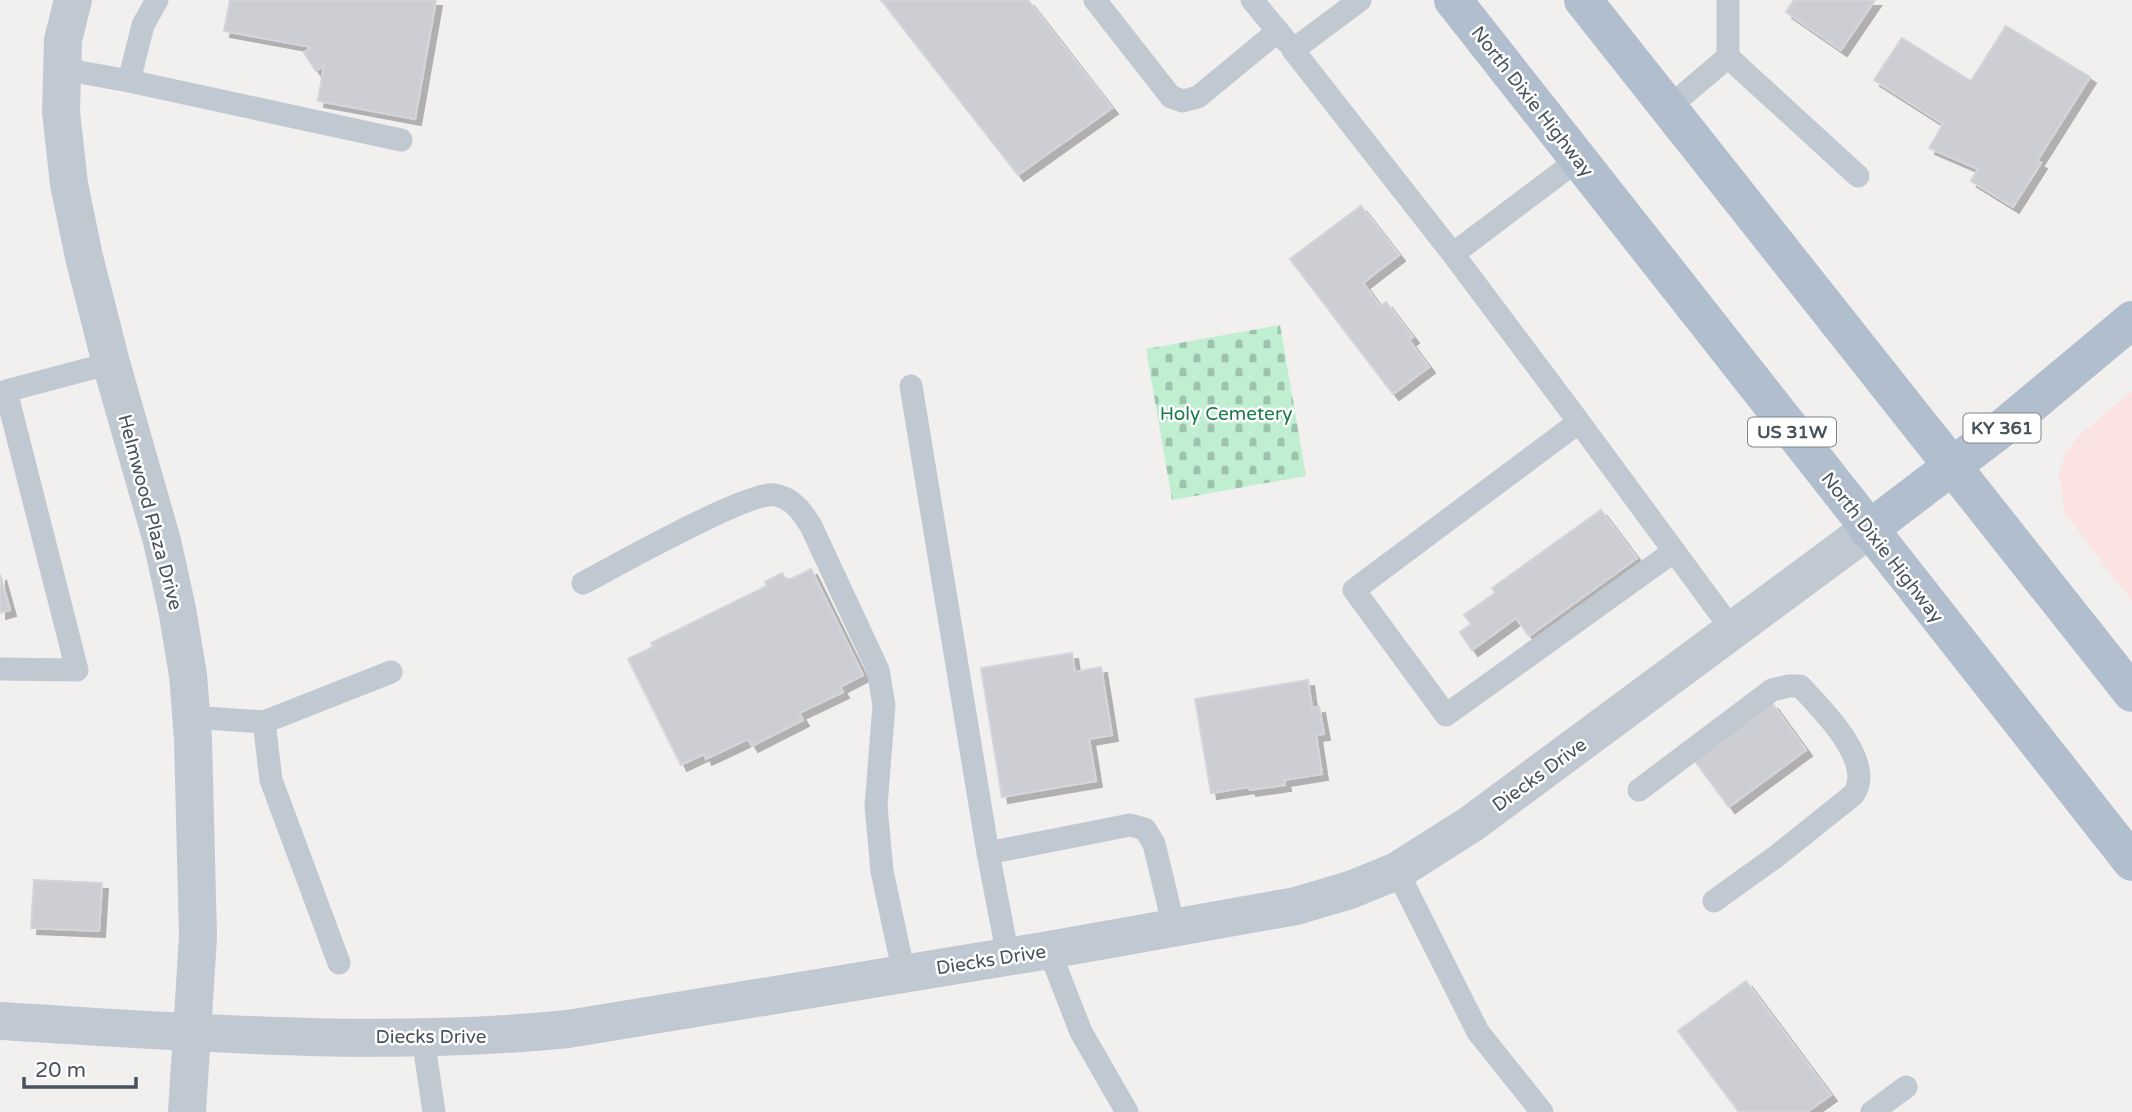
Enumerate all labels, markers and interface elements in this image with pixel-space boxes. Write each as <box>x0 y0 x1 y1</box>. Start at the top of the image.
street label: North Dixie Highway <box>1467 22 1598 181</box>
park label: Holy Cemetery <box>1160 403 1292 425</box>
street label: Helmwood Plaza Drive <box>113 412 187 613</box>
road number: KY 361 <box>1964 414 2040 442</box>
road number: US 31W <box>1748 418 1836 446</box>
street label: North Dixie Highway <box>1817 468 1948 627</box>
street label: Diecks Drive <box>1488 733 1591 816</box>
street label: Diecks Drive <box>935 940 1048 980</box>
street label: Diecks Drive <box>376 1026 486 1048</box>
scale bar <box>24 1046 136 1090</box>
text: 20 m <box>35 1058 86 1083</box>

